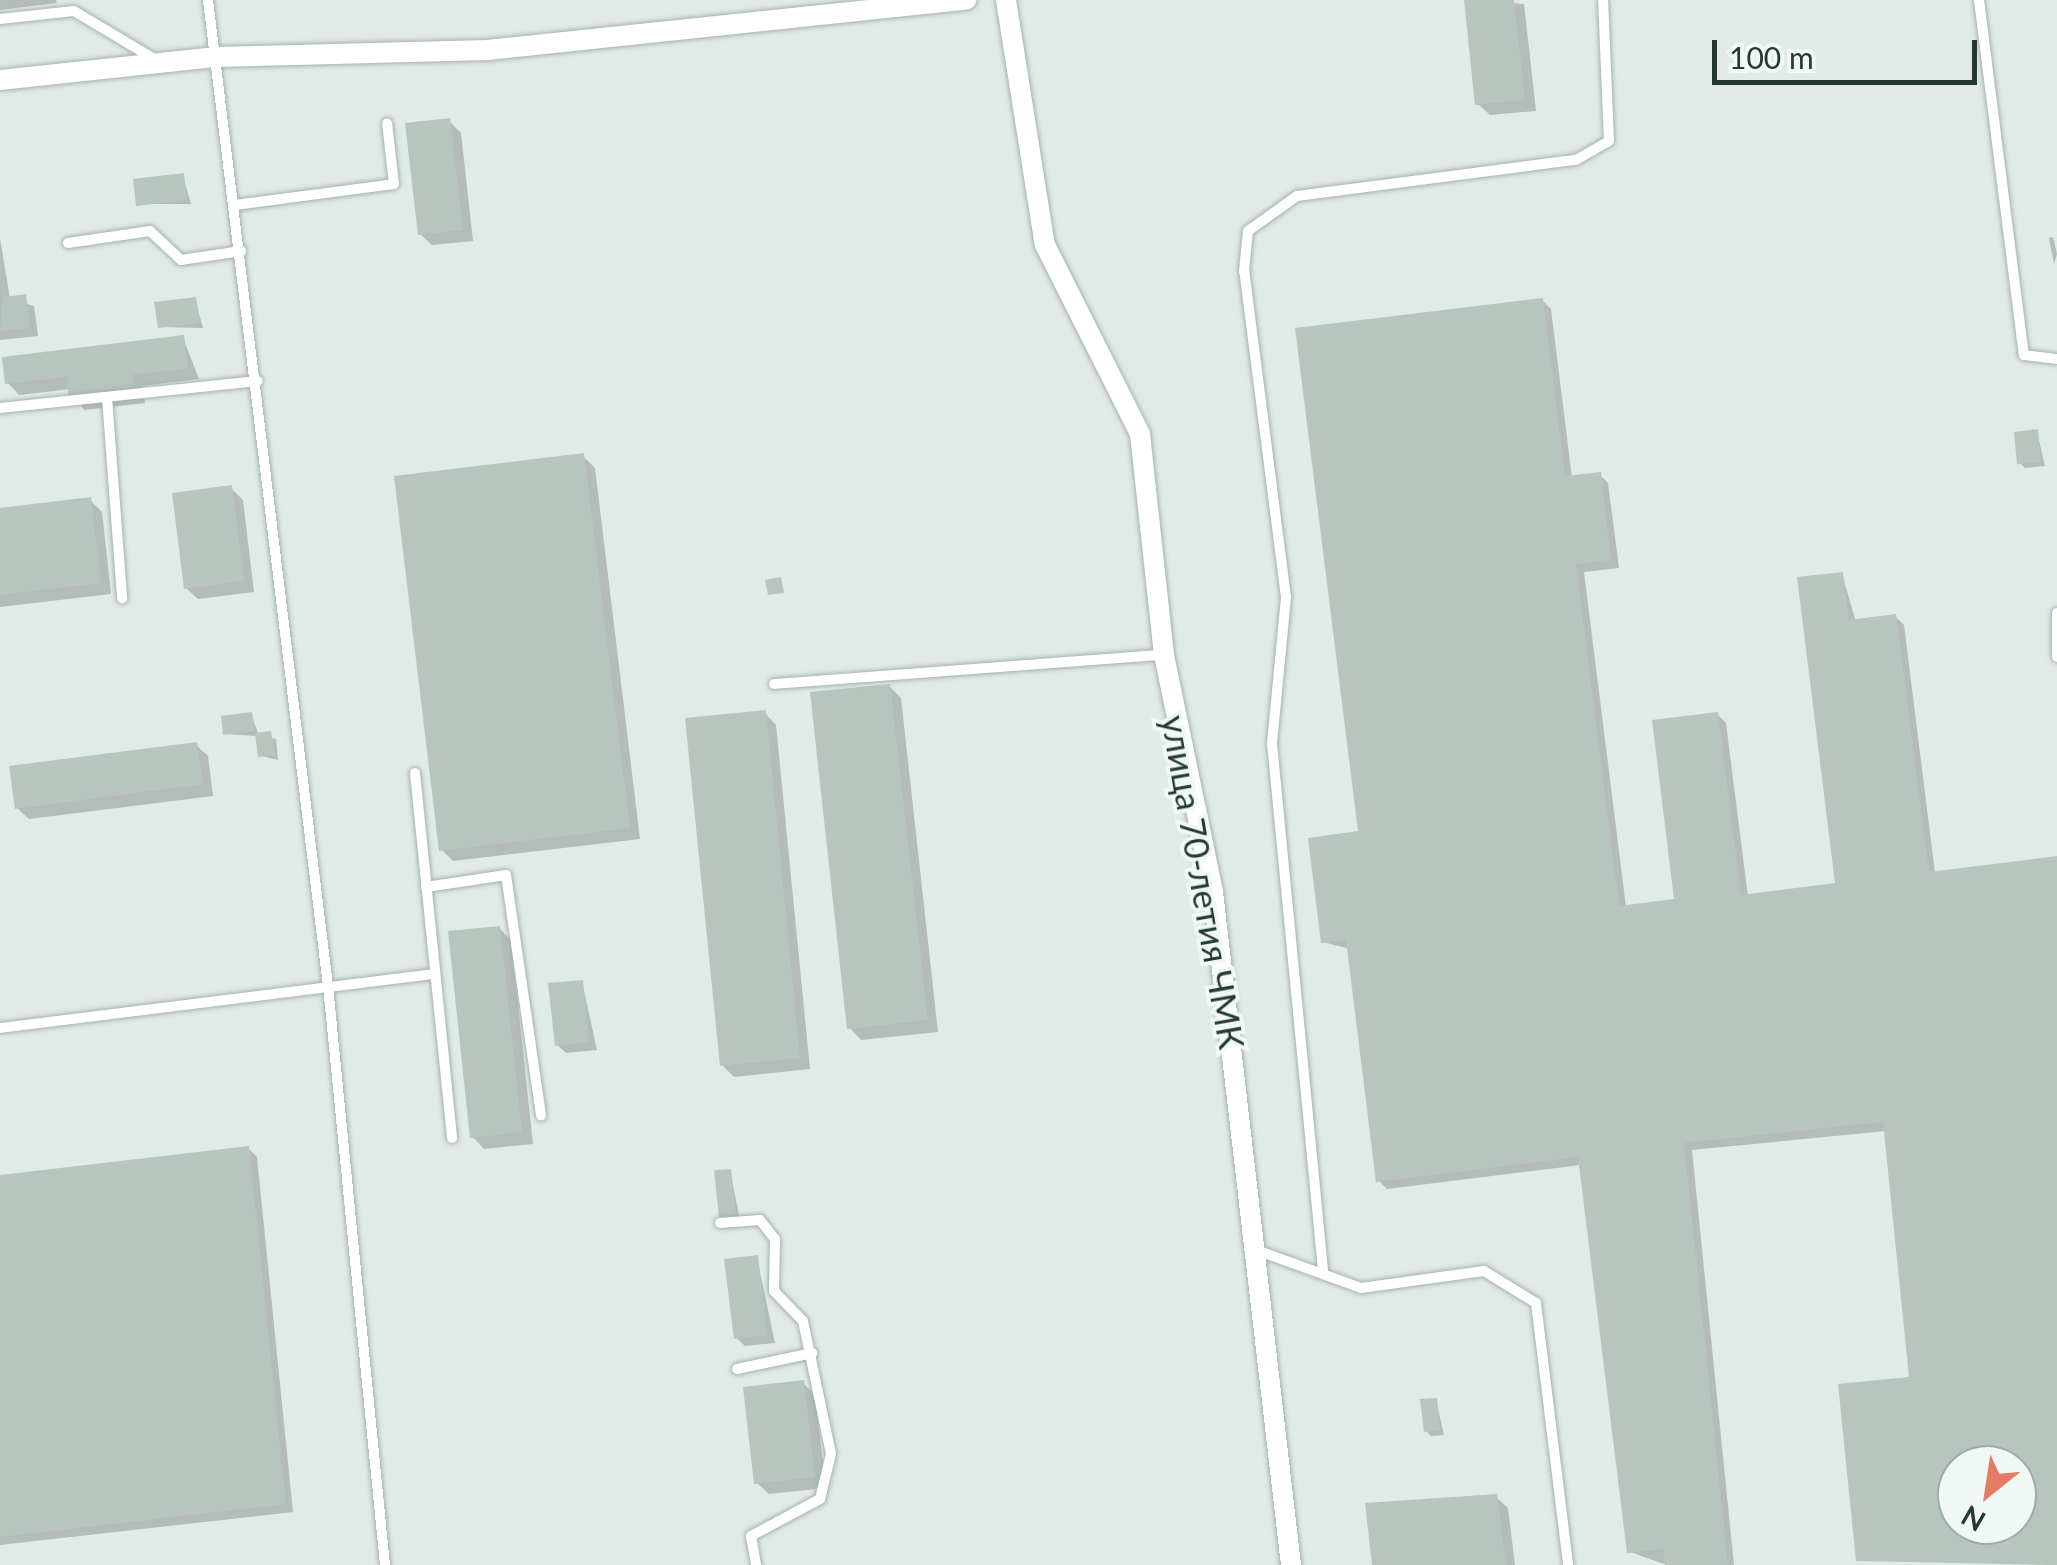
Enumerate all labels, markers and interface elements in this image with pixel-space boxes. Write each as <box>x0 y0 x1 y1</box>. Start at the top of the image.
scale bar <box>1717 20 1982 82</box>
text: 100 m <box>1729 39 1814 75</box>
street label: улица 70-летия ЧМК <box>1154 712 1254 1052</box>
north arrow <box>1937 1445 2037 1545</box>
text: N <box>1955 1499 1991 1539</box>

